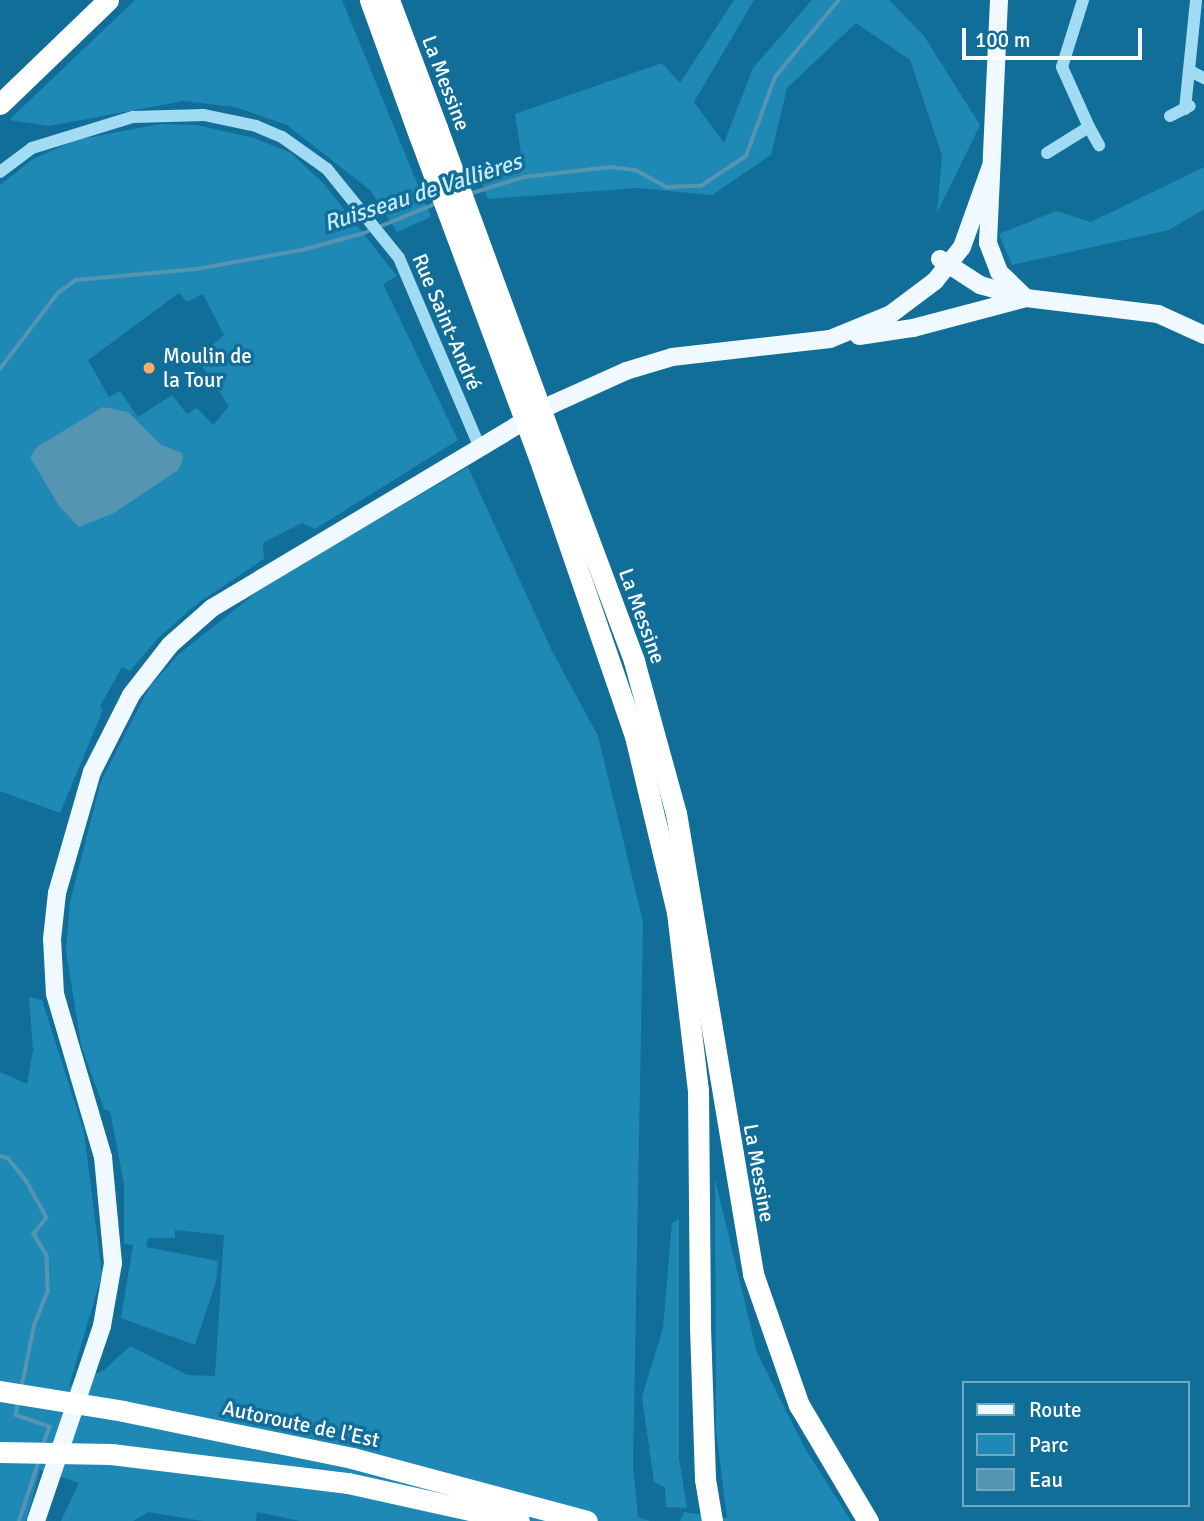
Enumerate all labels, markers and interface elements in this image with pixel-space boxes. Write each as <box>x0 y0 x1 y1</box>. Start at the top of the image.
scale bar <box>966 14 1146 58</box>
text: 100 m <box>975 27 1030 53</box>
street label: La Messine <box>416 32 476 134</box>
water label: Ruisseau de Vallières <box>321 148 525 238</box>
street label: Rue Saint-André <box>407 250 487 394</box>
place label: Moulin de la Tour <box>163 343 252 393</box>
marker: Moulin de la Tour <box>141 360 157 376</box>
street label: La Messine <box>613 565 671 667</box>
street label: La Messine <box>738 1122 780 1224</box>
legend <box>962 1381 1190 1507</box>
street label: Autoroute de l’Est <box>220 1395 382 1453</box>
text: Route <box>1029 1397 1081 1423</box>
text: Parc <box>1029 1432 1068 1458</box>
text: Eau <box>1029 1467 1063 1493</box>

